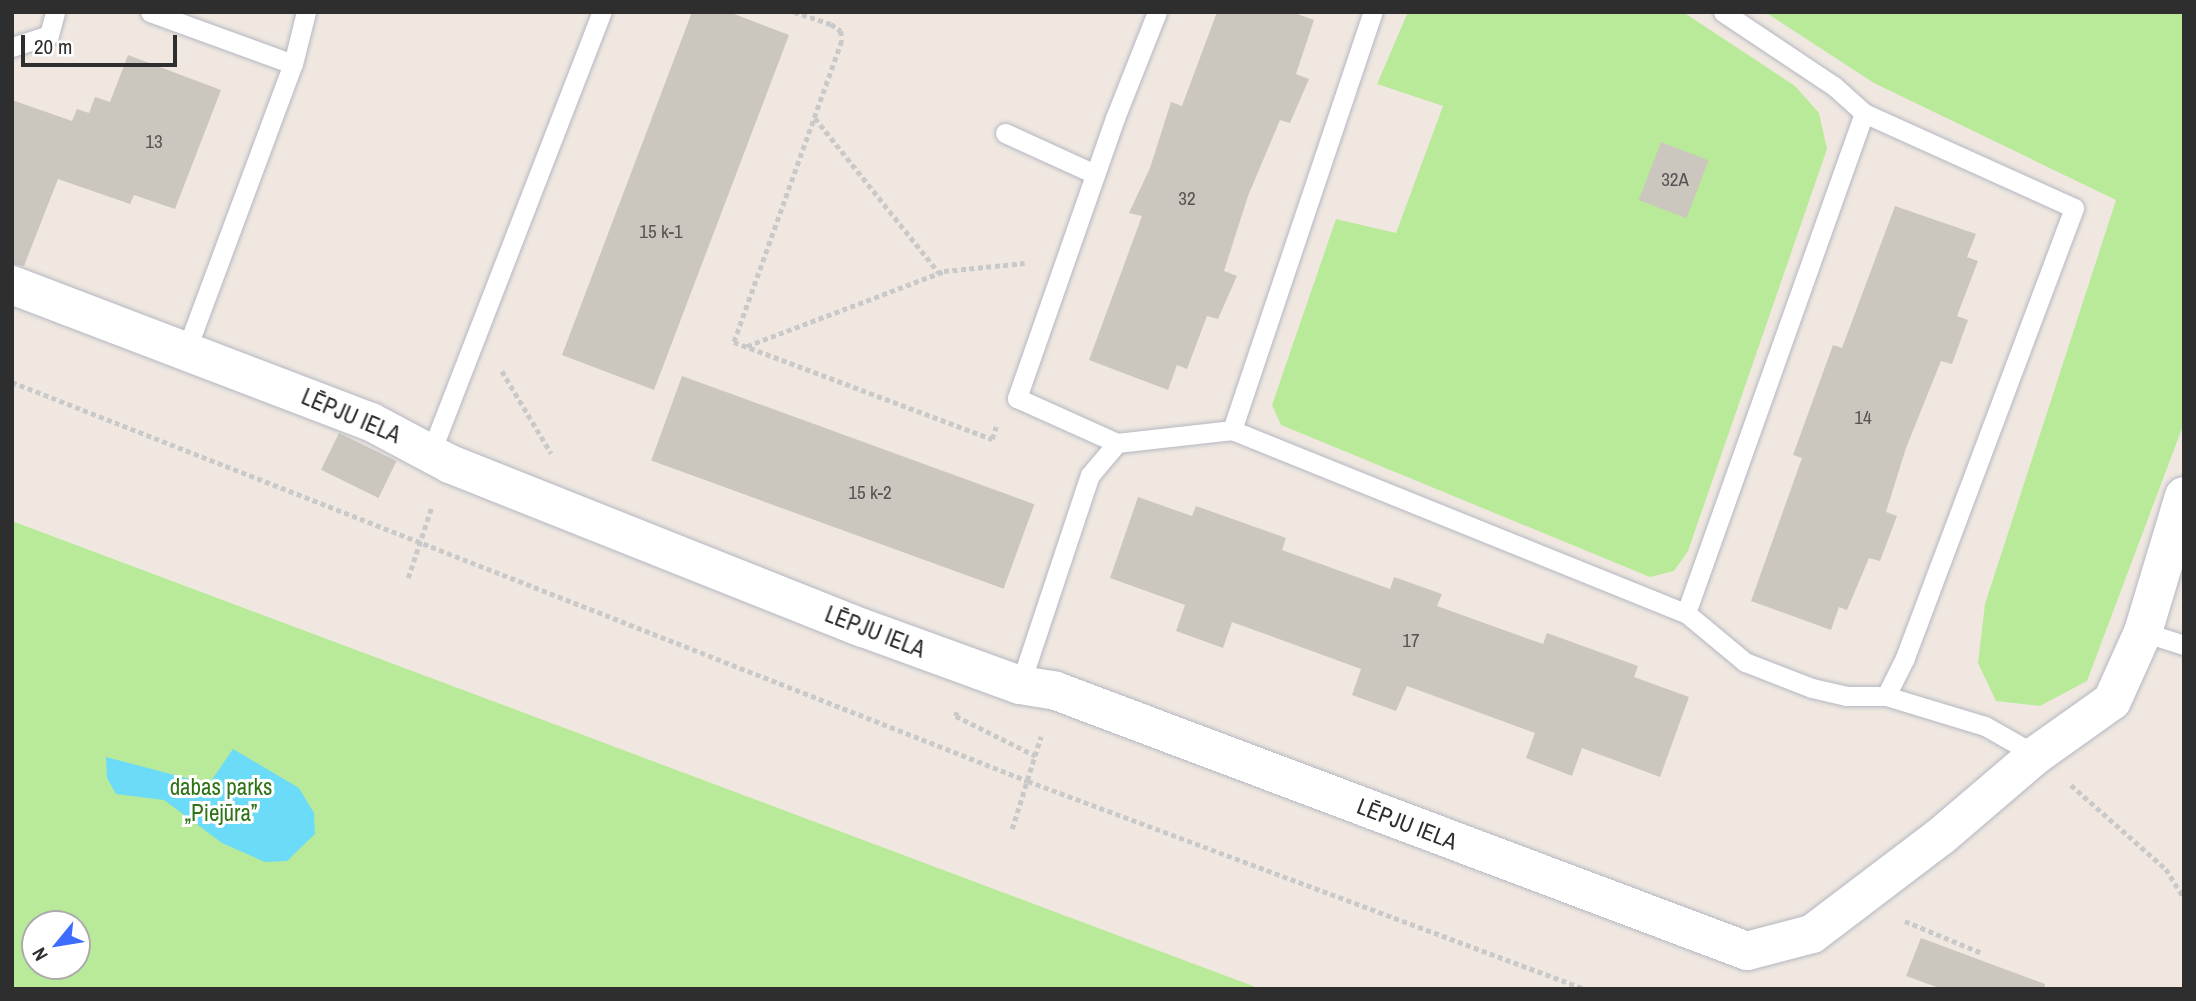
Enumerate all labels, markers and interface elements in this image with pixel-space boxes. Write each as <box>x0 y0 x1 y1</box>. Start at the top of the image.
scale bar <box>24 21 180 65</box>
text: 20 m <box>34 32 72 61</box>
house number: 13 <box>145 131 163 153</box>
house number: 32A <box>1661 169 1689 191</box>
house number: 32 <box>1178 188 1196 210</box>
house number: 15 k-1 <box>639 221 683 243</box>
street label: LĒPJU IELA <box>297 383 405 449</box>
house number: 14 <box>1854 407 1872 429</box>
house number: 15 k-2 <box>848 482 892 504</box>
street label: LĒPJU IELA <box>821 600 929 664</box>
house number: 17 <box>1402 630 1420 652</box>
park label: dabas parks „Piejūra” <box>170 773 272 827</box>
street label: LĒPJU IELA <box>1353 792 1461 856</box>
north arrow <box>21 910 91 980</box>
text: N <box>25 943 54 966</box>

